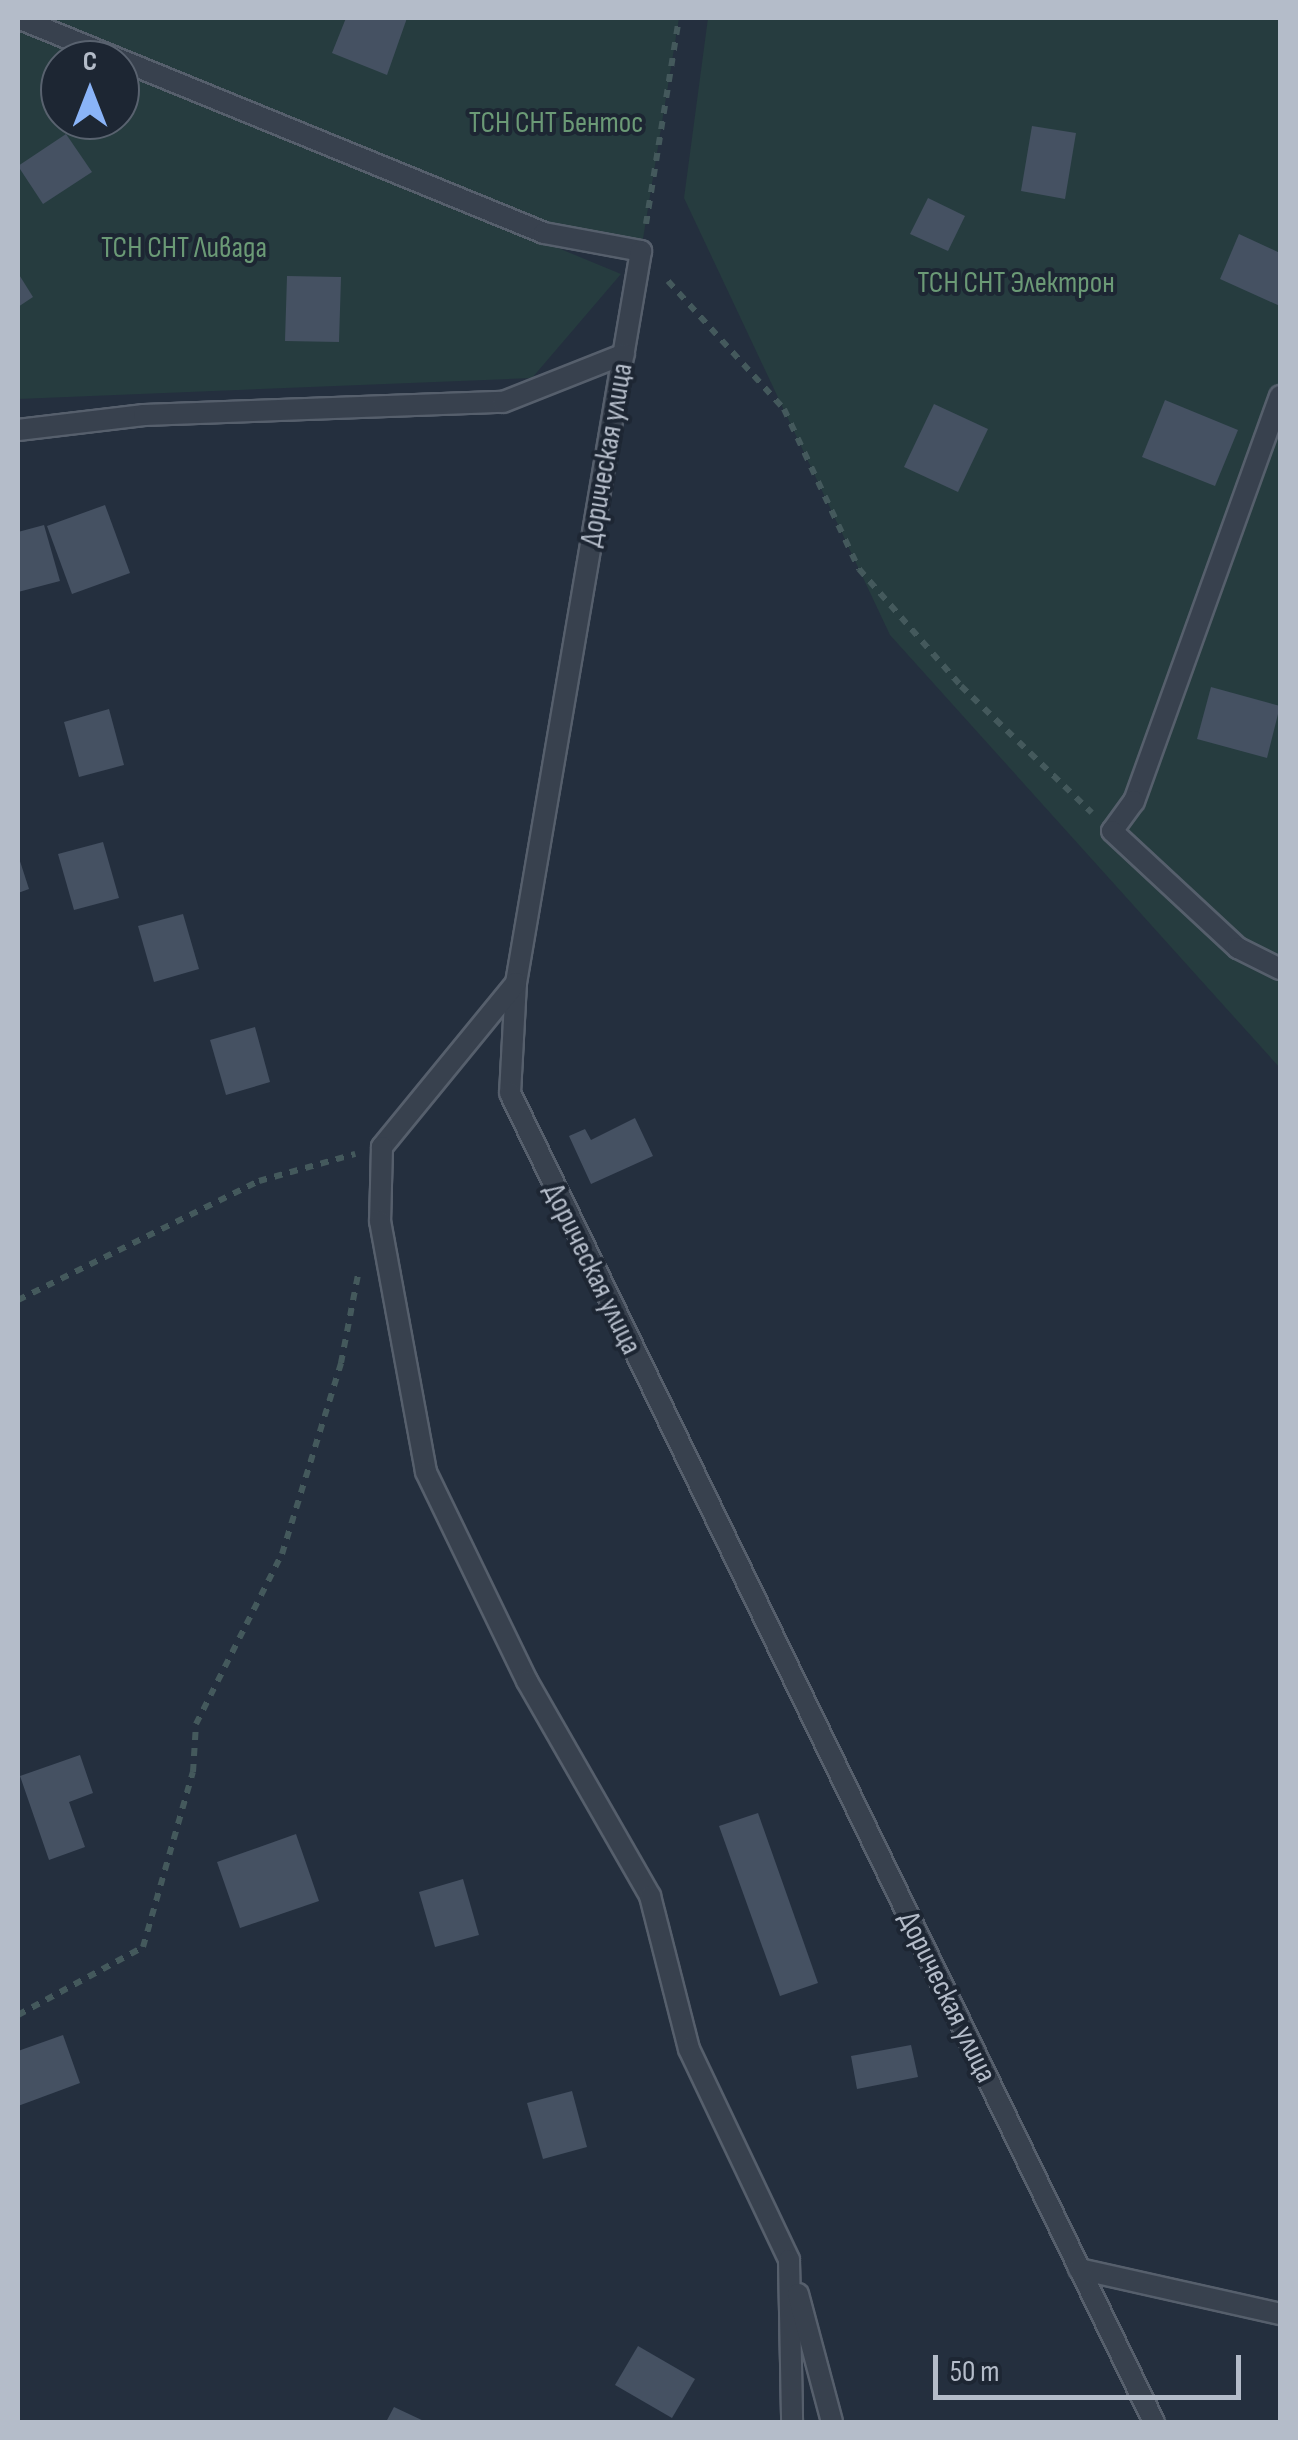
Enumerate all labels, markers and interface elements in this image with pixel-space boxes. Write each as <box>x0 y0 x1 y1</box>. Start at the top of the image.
north arrow <box>40 40 140 140</box>
text: С <box>83 45 97 78</box>
park label: ТСН СНТ Бентос <box>469 105 643 141</box>
park label: ТСН СНТ Ливада <box>101 230 267 266</box>
park label: ТСН СНТ Электрон <box>917 265 1115 301</box>
street label: Дорическая улица <box>573 360 641 550</box>
street label: Дорическая улица <box>535 1178 649 1360</box>
street label: Дорическая улица <box>890 1906 1004 2088</box>
scale bar <box>938 2335 1246 2397</box>
text: 50 m <box>950 2354 999 2390</box>

